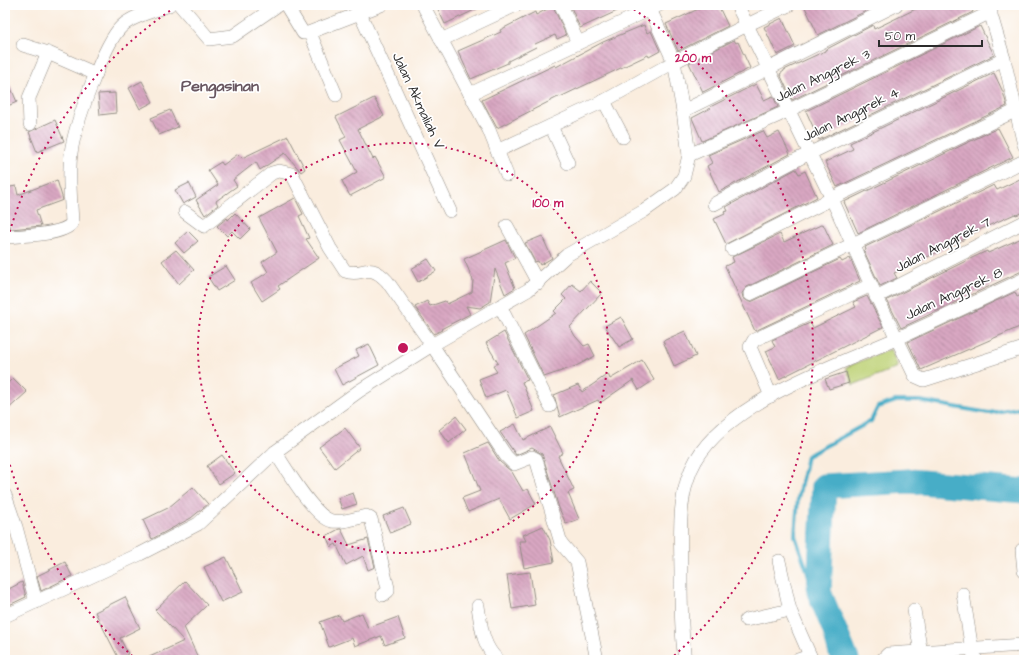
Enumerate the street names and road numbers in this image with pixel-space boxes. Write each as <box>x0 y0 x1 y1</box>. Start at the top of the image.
street label: Jalan Anggrek 3 <box>772 44 874 108</box>
street label: Jalan Akmaliah V <box>387 49 449 153</box>
street label: Jalan Anggrek 4 <box>799 83 903 147</box>
street label: Jalan Anggrek 7 <box>892 212 995 278</box>
street label: Jalan Anggrek 8 <box>902 263 1006 325</box>

